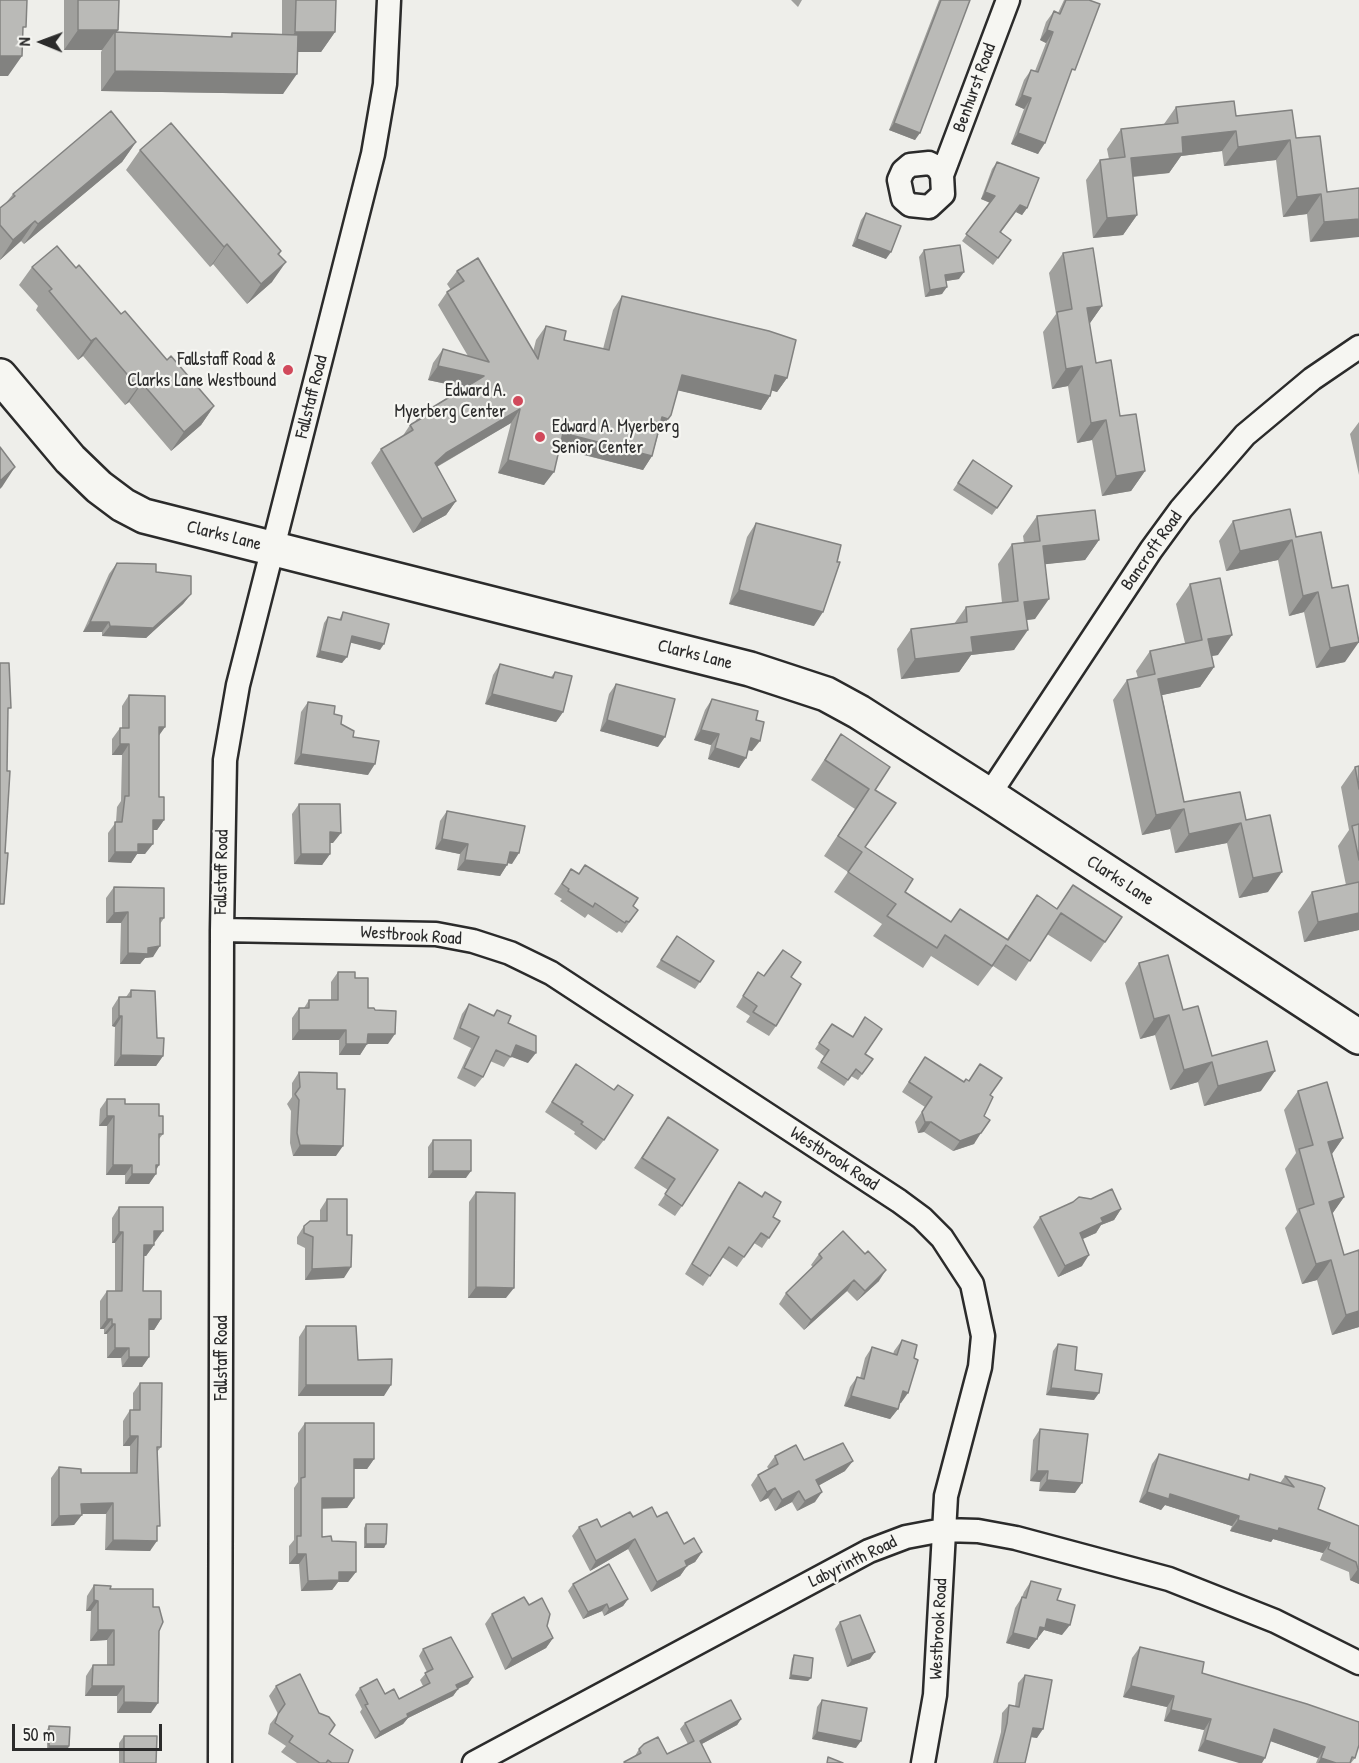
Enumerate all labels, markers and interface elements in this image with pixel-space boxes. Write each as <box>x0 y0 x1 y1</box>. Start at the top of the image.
north arrow <box>12 12 72 72</box>
text: N <box>13 37 35 46</box>
street label: Benhurst Road <box>949 41 1001 135</box>
place label: Fallstaff Road & Clarks Lane Westbound <box>127 349 276 392</box>
street label: Fallstaff Road <box>291 353 333 441</box>
marker: Fallstaff Road & Clarks Lane Westbound <box>281 363 295 377</box>
place label: Edward A. Myerberg Center <box>394 380 506 422</box>
marker: Edward A. Myerberg Center <box>511 394 525 408</box>
place label: Edward A. Myerberg Senior Center <box>552 416 679 458</box>
marker: Edward A. Myerberg Senior Center <box>533 430 547 444</box>
street label: Bancroft Road <box>1117 507 1187 595</box>
street label: Clarks Lane <box>184 516 264 556</box>
street label: Clarks Lane <box>655 635 735 675</box>
street label: Fallstaff Road <box>210 829 234 915</box>
street label: Clarks Lane <box>1082 851 1158 911</box>
street label: Westbrook Road <box>360 922 462 950</box>
street label: Westbrook Road <box>786 1122 882 1196</box>
street label: Fallstaff Road <box>211 1316 233 1400</box>
street label: Labyrinth Road <box>805 1531 901 1593</box>
street label: Westbrook Road <box>926 1578 952 1680</box>
scale bar <box>15 1712 165 1750</box>
text: 50 m <box>23 1722 55 1747</box>

